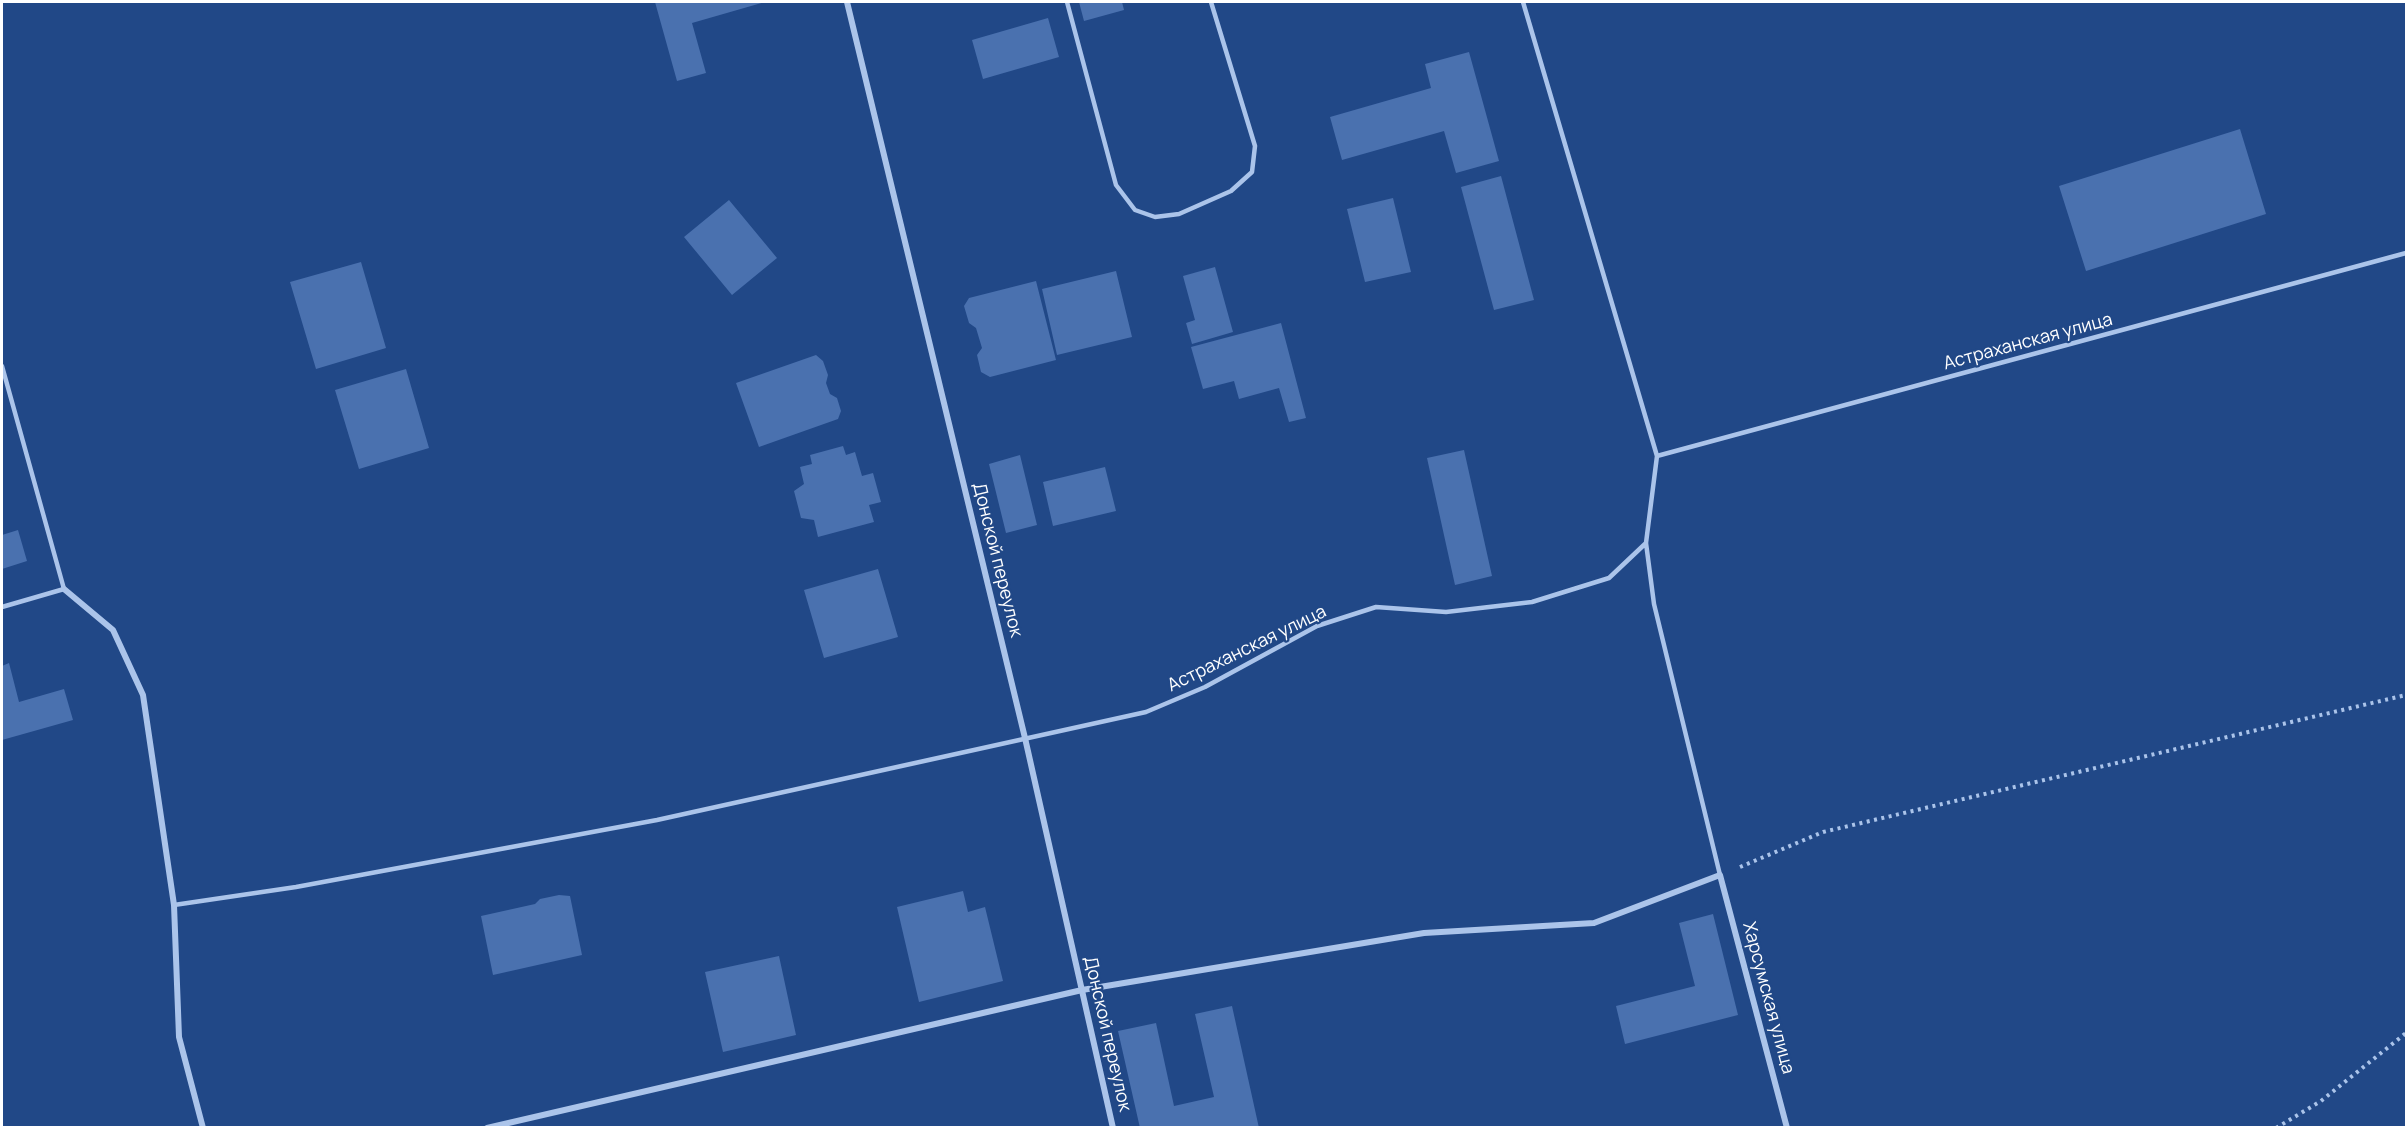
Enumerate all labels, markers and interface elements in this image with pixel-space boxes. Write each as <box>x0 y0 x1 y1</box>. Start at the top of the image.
street label: Астраханская улица <box>1941 309 2115 375</box>
street label: Донской переулок <box>967 480 1027 640</box>
street label: Астраханская улица <box>1164 601 1330 697</box>
street label: Харсумская улица <box>1737 920 1799 1076</box>
street label: Донской переулок <box>1079 954 1135 1114</box>

